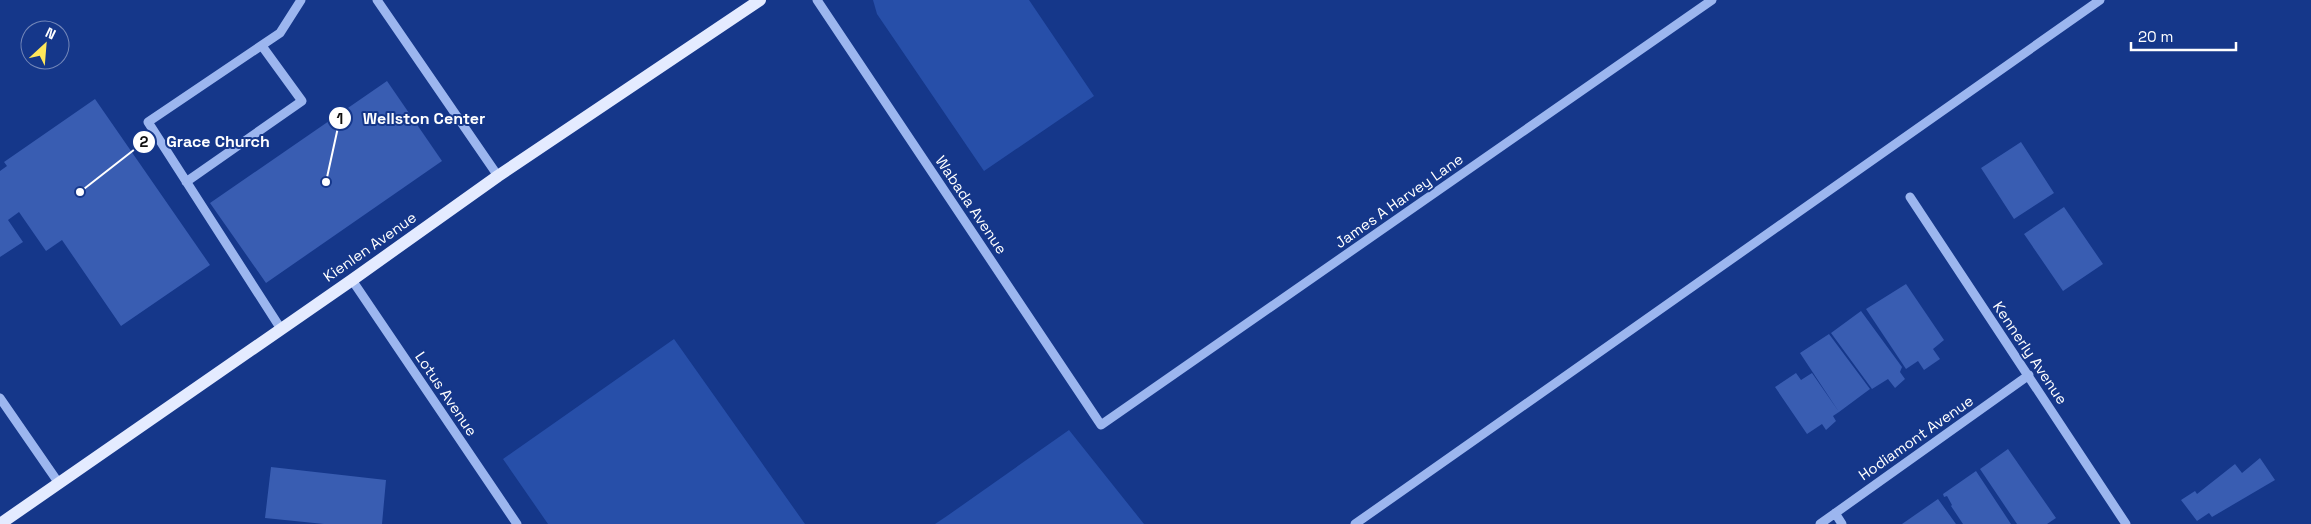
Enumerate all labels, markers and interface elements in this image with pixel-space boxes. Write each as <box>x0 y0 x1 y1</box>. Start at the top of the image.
north arrow <box>20 20 70 70</box>
scale bar <box>2131 20 2236 52</box>
text: N <box>43 23 59 43</box>
text: 20 m <box>2138 27 2173 46</box>
callout: Wellston Center <box>328 103 495 134</box>
text: Wellston Center <box>363 108 485 129</box>
text: 1 <box>337 109 343 128</box>
callout: Grace Church <box>131 126 280 157</box>
text: Grace Church <box>166 131 270 152</box>
text: 2 <box>140 132 149 151</box>
street label: James A Harvey Lane <box>1331 149 1467 252</box>
street label: Wabada Avenue <box>931 152 1011 258</box>
street label: Kienlen Avenue <box>319 207 420 286</box>
street label: Kennerly Avenue <box>1989 298 2072 408</box>
street label: Lotus Avenue <box>411 348 482 440</box>
street label: Hodiamont Avenue <box>1855 391 1977 484</box>

